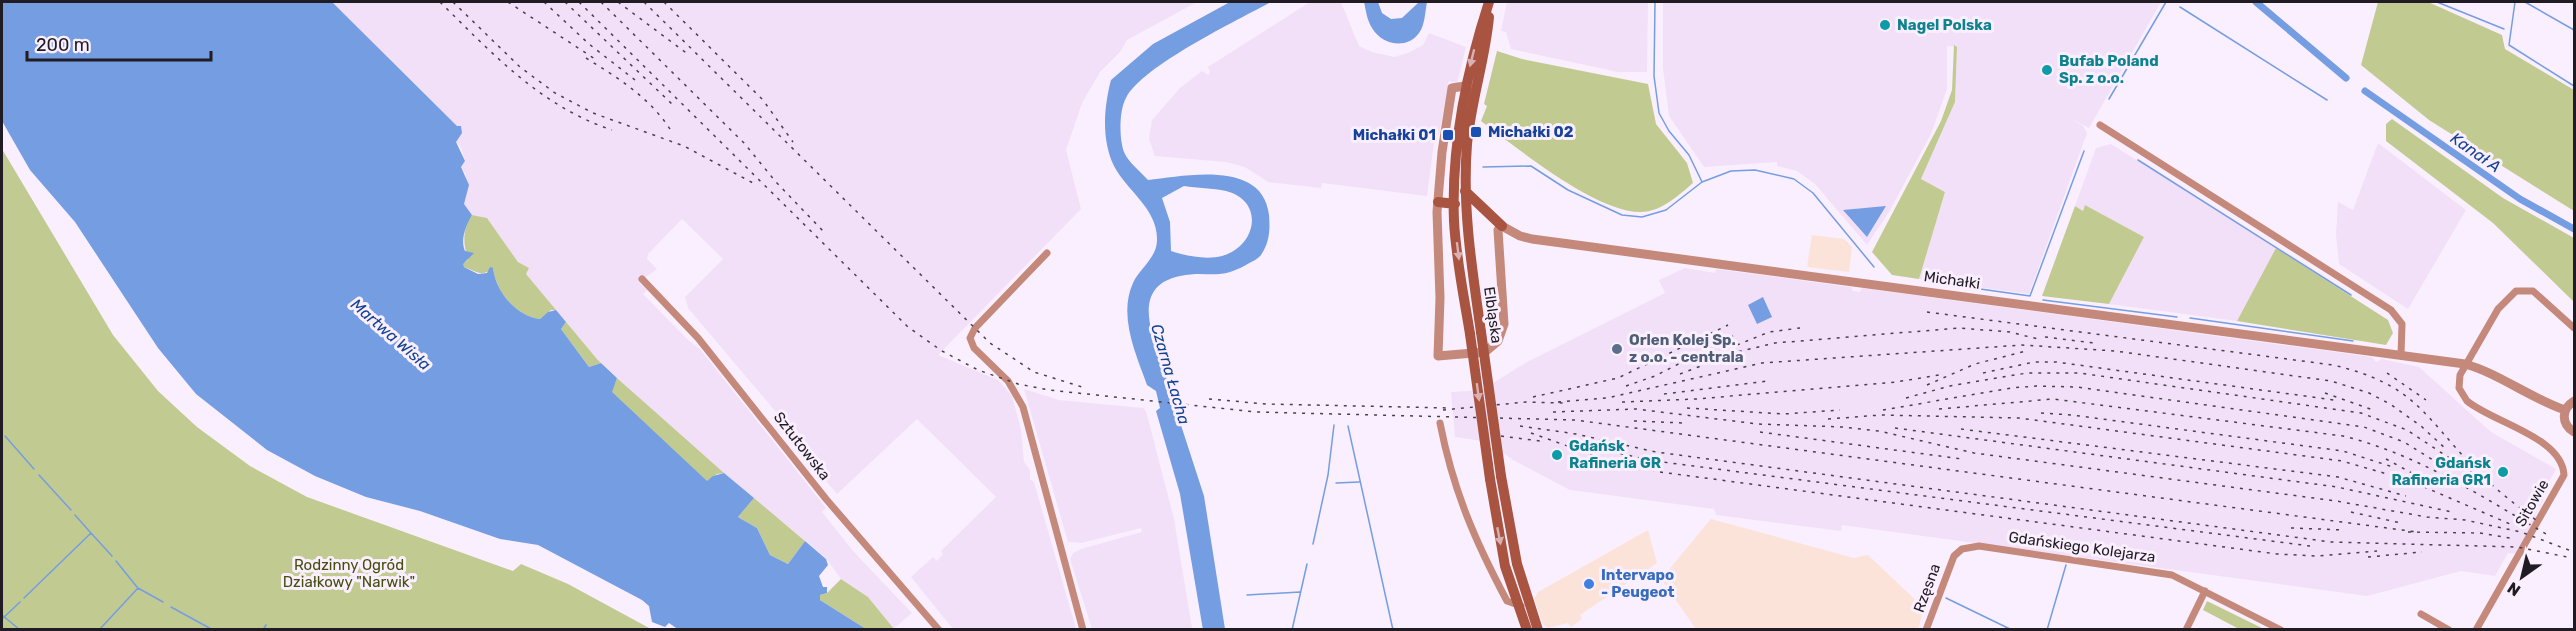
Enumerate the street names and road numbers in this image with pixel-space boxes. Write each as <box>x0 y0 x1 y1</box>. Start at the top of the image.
street label: Michałki <box>1923 267 1981 293</box>
street label: Elbląska <box>1480 285 1506 345</box>
street label: Sztutowska <box>770 408 834 484</box>
street label: Sitowie <box>2511 476 2553 530</box>
street label: Gdańskiego Kolejarza <box>2007 528 2157 566</box>
street label: Rzęsna <box>1910 561 1944 615</box>

